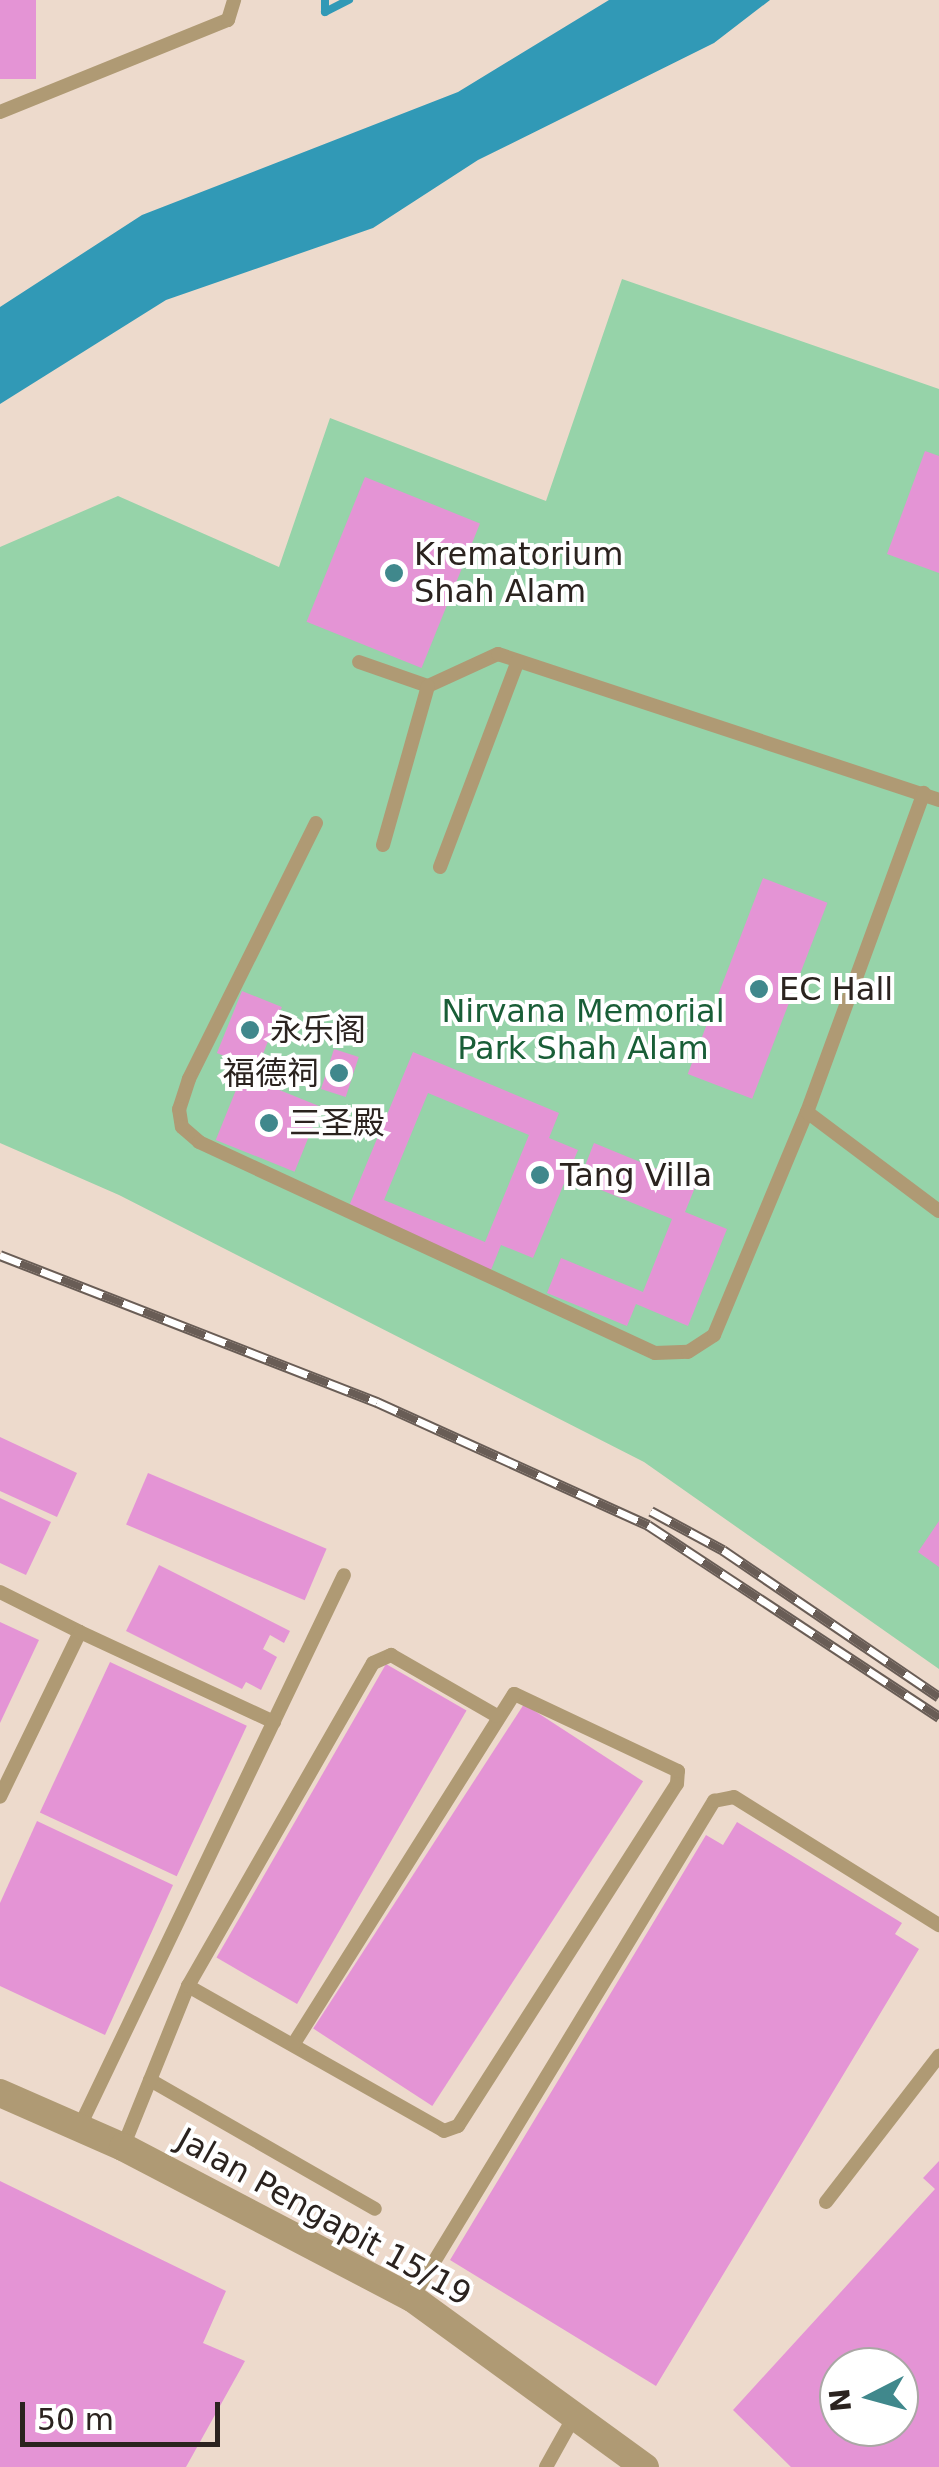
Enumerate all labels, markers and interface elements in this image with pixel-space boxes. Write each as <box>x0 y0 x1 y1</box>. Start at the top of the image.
place label: Krematorium Shah Alam <box>414 536 624 611</box>
marker: Krematorium Shah Alam <box>383 562 405 584</box>
place label: EC Hall <box>779 970 893 1008</box>
marker: EC Hall <box>748 978 770 1000</box>
park label: Nirvana Memorial Park Shah Alam <box>441 993 725 1068</box>
place label: 永乐阁 <box>270 1011 366 1049</box>
marker: 永乐阁 <box>239 1019 261 1041</box>
place label: 福德祠 <box>223 1054 319 1092</box>
marker: 福德祠 <box>328 1062 350 1084</box>
place label: 三圣殿 <box>289 1104 385 1142</box>
marker: 三圣殿 <box>258 1112 280 1134</box>
place label: Tang Villa <box>560 1156 712 1194</box>
marker: Tang Villa <box>529 1164 551 1186</box>
street label: Jalan Pengapit 15/19 <box>170 2120 478 2314</box>
north arrow <box>819 2347 919 2447</box>
scale bar <box>25 2382 225 2444</box>
text: N <box>823 2387 858 2413</box>
text: 50 m <box>37 2402 114 2437</box>

